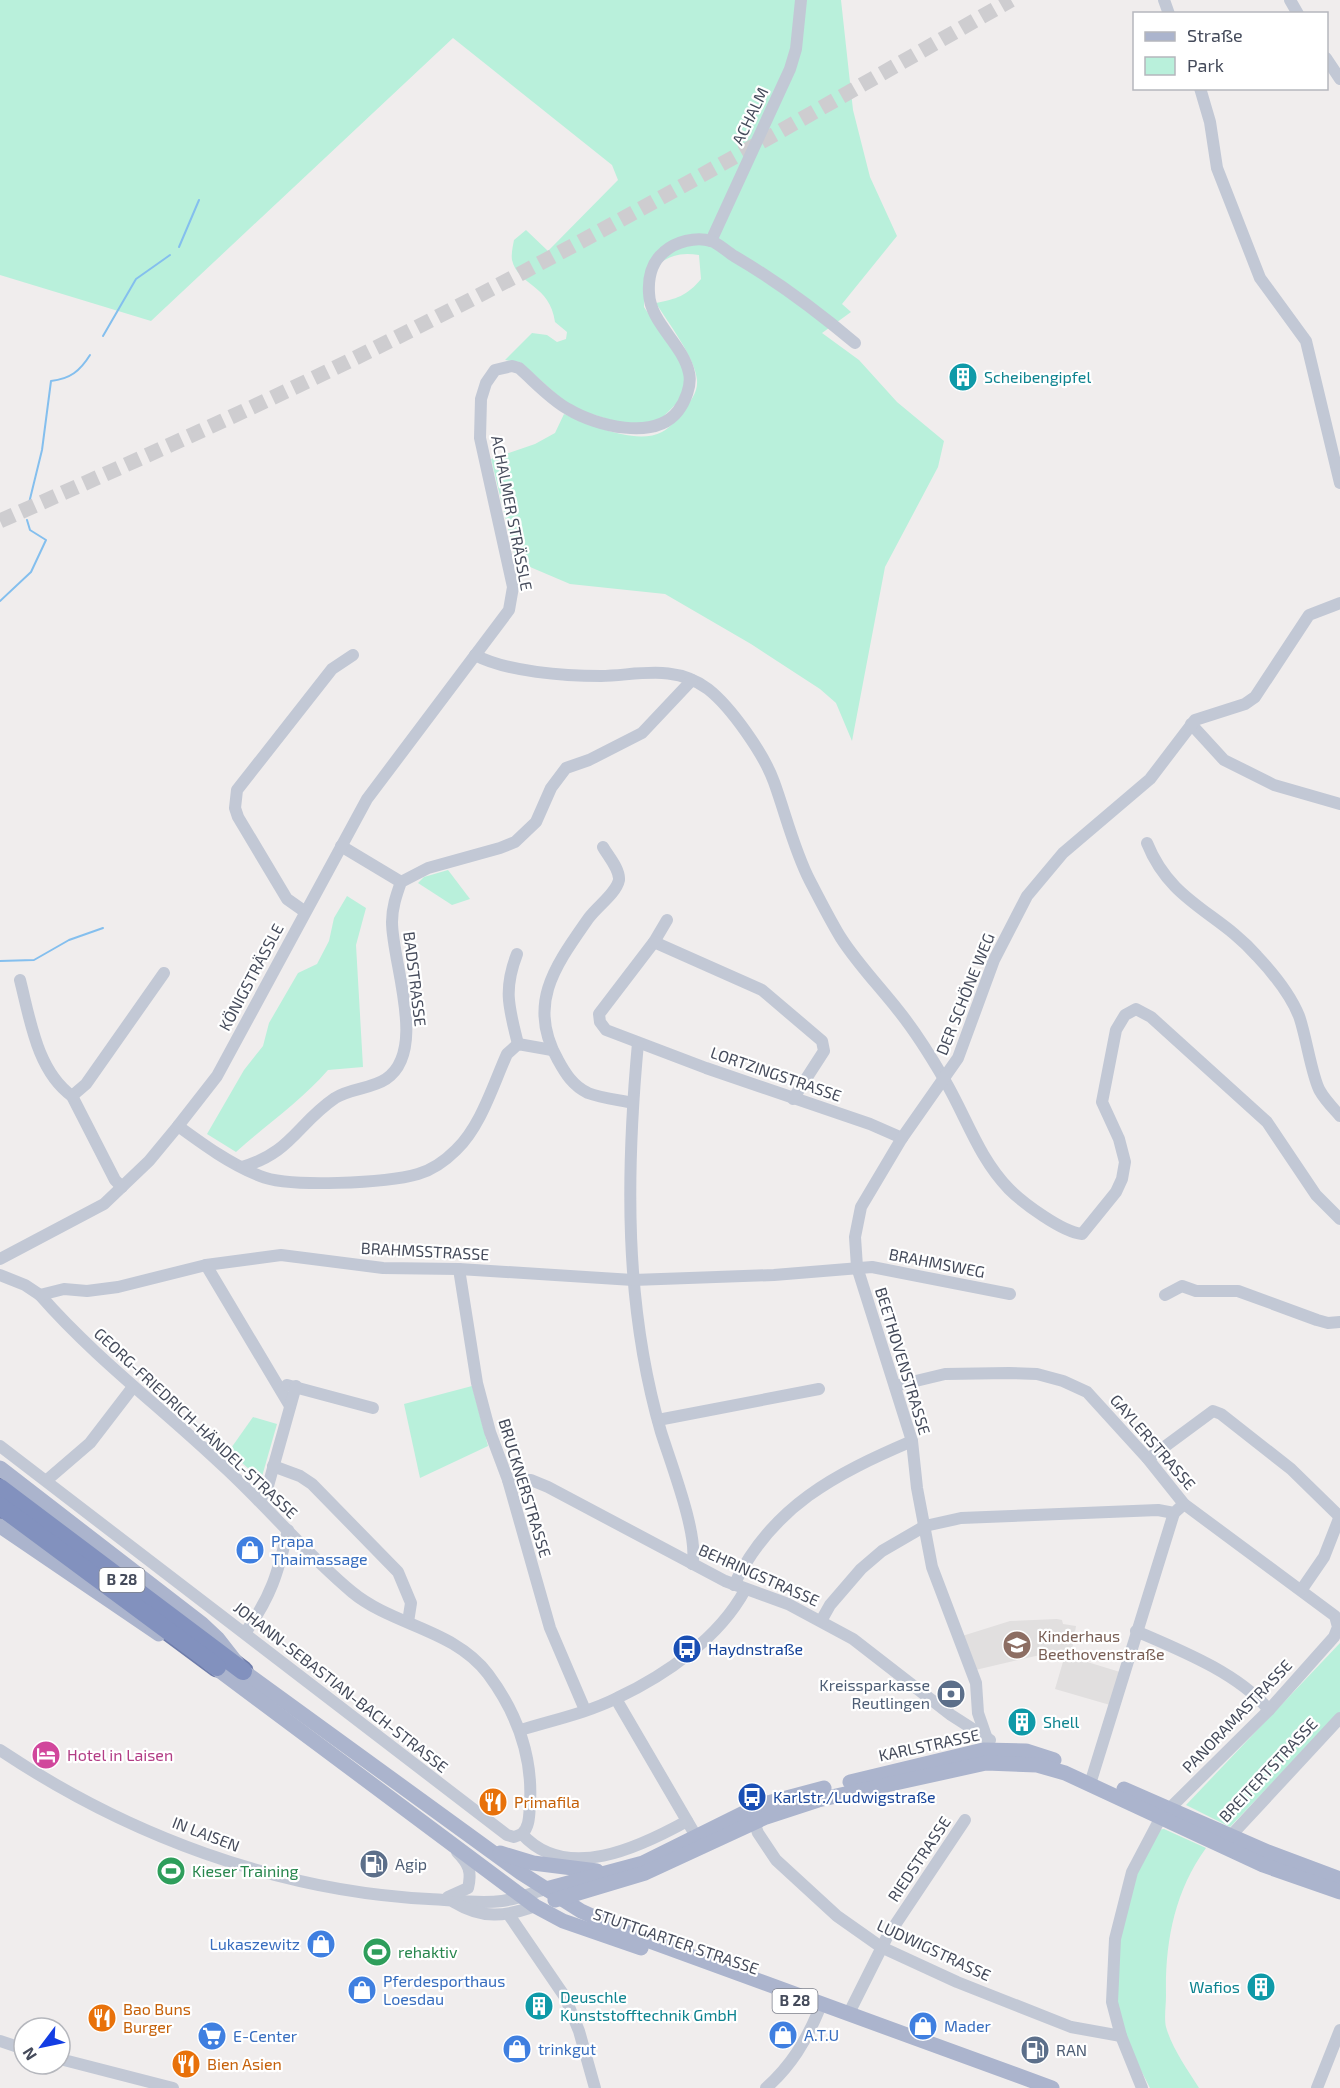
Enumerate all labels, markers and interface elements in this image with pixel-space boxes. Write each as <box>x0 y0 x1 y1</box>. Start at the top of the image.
legend <box>1133 12 1328 90</box>
text: Straße <box>1187 24 1243 46</box>
text: Park <box>1187 54 1224 76</box>
street label: ACHALM <box>727 84 772 148</box>
building icon: Scheibengipfel <box>947 361 979 393</box>
place label: Scheibengipfel <box>984 367 1091 386</box>
street label: ACHALMER STRÄSSLE <box>488 434 537 592</box>
street label: KÖNIGSTRÄSSLE <box>214 920 287 1034</box>
street label: BADSTRASSE <box>400 930 431 1028</box>
street label: DER SCHÖNE WEG <box>931 930 998 1058</box>
street label: LORTZINGSTRASSE <box>708 1042 844 1105</box>
street label: BRAHMSSTRASSE <box>360 1238 490 1263</box>
street label: BRAHMSWEG <box>887 1244 987 1281</box>
street label: BEETHOVENSTRASSE <box>872 1285 935 1437</box>
street label: GEORG-FRIEDRICH-HÄNDEL-STRASSE <box>91 1323 302 1522</box>
street label: GAYLERSTRASSE <box>1107 1390 1200 1493</box>
street label: BRUCKNERSTRASSE <box>495 1416 556 1560</box>
place label: Prapa Thaimassage <box>271 1531 368 1568</box>
shop icon: Prapa Thaimassage <box>234 1534 266 1566</box>
street label: BEHRINGSTRASSE <box>696 1539 822 1610</box>
road number: B 28 <box>100 1568 144 1592</box>
street label: JOHANN-SEBASTIAN-BACH-STRASSE <box>230 1597 452 1776</box>
place label: Kinderhaus Beethovenstraße <box>1038 1626 1165 1663</box>
school or university icon: Kinderhaus Beethovenstraße <box>1001 1629 1033 1661</box>
bus stop icon: Haydnstraße <box>671 1633 703 1665</box>
place label: Haydnstraße <box>708 1639 803 1658</box>
street label: PANORAMASTRASSE <box>1178 1655 1295 1776</box>
place label: Kreissparkasse Reutlingen <box>819 1675 930 1712</box>
bank icon: Kreissparkasse Reutlingen <box>935 1678 967 1710</box>
building icon: Shell <box>1006 1706 1038 1738</box>
place label: Shell <box>1043 1712 1080 1731</box>
street label: BREITERTSTRASSE <box>1215 1714 1321 1826</box>
street label: KARLSTRASSE <box>877 1725 981 1764</box>
hotel icon: Hotel in Laisen <box>30 1739 62 1771</box>
place label: Hotel in Laisen <box>67 1745 173 1764</box>
bus stop icon: Karlstr./Ludwigstraße <box>736 1781 768 1813</box>
restaurant icon: Primafila <box>477 1786 509 1818</box>
place label: Karlstr./Ludwigstraße <box>773 1787 936 1806</box>
place label: Primafila <box>514 1792 580 1811</box>
street label: IN LAISEN <box>170 1812 243 1855</box>
street label: RIEDSTRASSE <box>883 1812 954 1905</box>
fuel station icon: Agip <box>358 1848 390 1880</box>
place label: Agip <box>395 1854 427 1873</box>
sports icon: Kieser Training <box>155 1855 187 1887</box>
place label: Kieser Training <box>192 1861 299 1880</box>
street label: STUTTGARTER STRASSE <box>591 1903 761 1978</box>
street label: LUDWIGSTRASSE <box>874 1915 994 1984</box>
shop icon: Lukaszewitz <box>305 1928 337 1960</box>
place label: Lukaszewitz <box>209 1934 300 1953</box>
sports icon: rehaktiv <box>361 1936 393 1968</box>
place label: rehaktiv <box>398 1942 458 1961</box>
place label: Pferdesporthaus Loesdau <box>383 1971 505 2008</box>
building icon: Wafios <box>1245 1971 1277 2003</box>
shop icon: Pferdesporthaus Loesdau <box>346 1974 378 2006</box>
place label: Wafios <box>1189 1977 1240 1996</box>
place label: Deuschle Kunststofftechnik GmbH <box>560 1987 737 2024</box>
road number: B 28 <box>772 1989 818 2013</box>
building icon: Deuschle Kunststofftechnik GmbH <box>523 1990 555 2022</box>
place label: Bao Buns Burger <box>123 1999 191 2036</box>
restaurant icon: Bao Buns Burger <box>86 2002 118 2034</box>
shop icon: Mader <box>907 2010 939 2042</box>
north arrow <box>12 2016 72 2076</box>
place label: Mader <box>944 2016 992 2035</box>
shop icon: A.T.U <box>767 2019 799 2051</box>
supermarket icon: E-Center <box>196 2020 228 2052</box>
place label: A.T.U <box>804 2025 839 2044</box>
place label: E-Center <box>233 2026 298 2045</box>
shop icon: trinkgut <box>501 2033 533 2065</box>
fuel station icon: RAN <box>1019 2034 1051 2066</box>
place label: trinkgut <box>538 2039 596 2058</box>
place label: RAN <box>1056 2040 1087 2059</box>
text: N <box>18 2044 40 2064</box>
restaurant icon: Bien Asien <box>170 2048 202 2080</box>
place label: Bien Asien <box>207 2054 282 2073</box>

